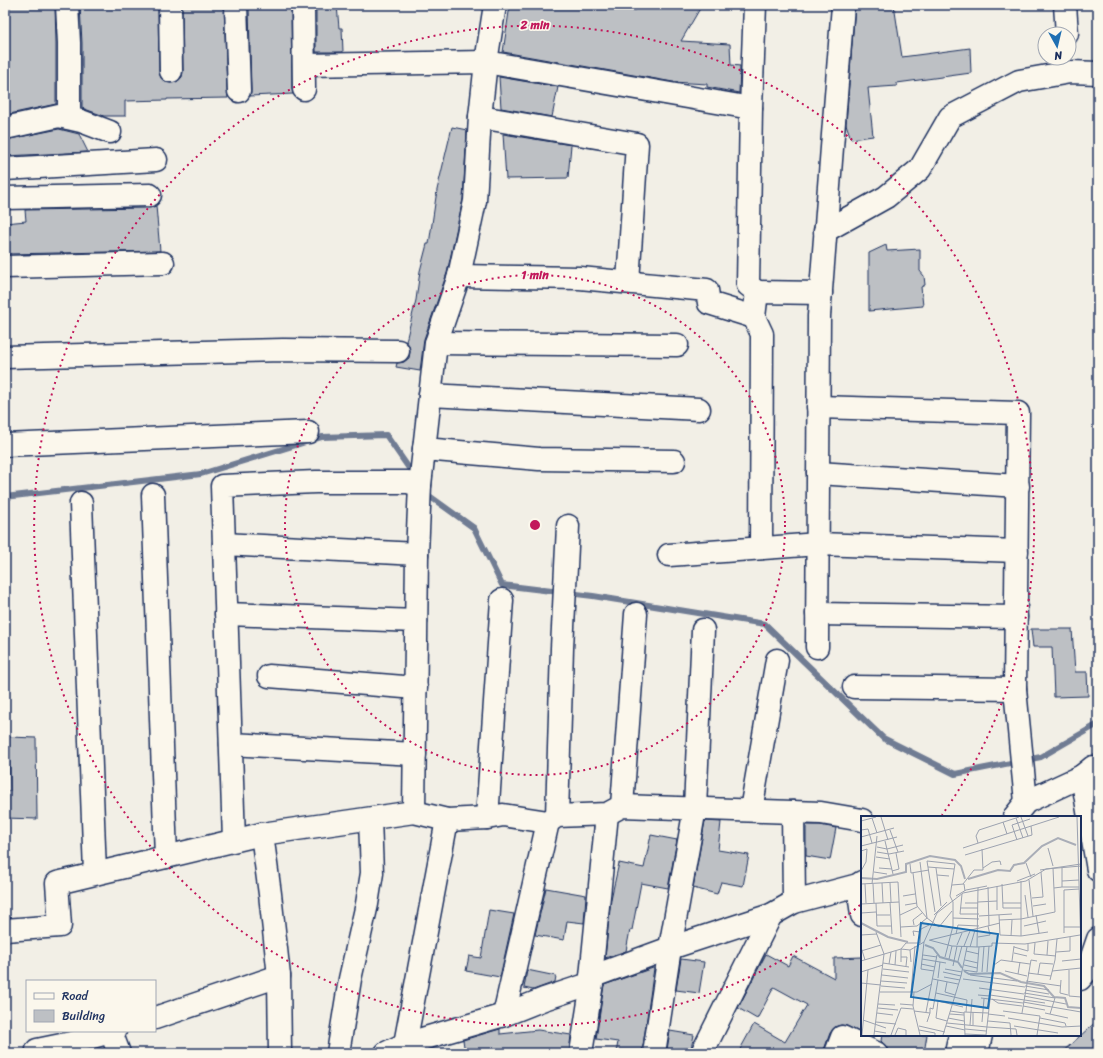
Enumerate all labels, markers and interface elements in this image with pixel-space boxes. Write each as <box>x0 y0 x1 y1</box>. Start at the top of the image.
text: 2 min <box>519 14 550 36</box>
north arrow <box>1037 26 1077 66</box>
text: N <box>1053 45 1064 65</box>
text: 1 min <box>521 264 549 286</box>
centre of rings <box>528 518 542 532</box>
inset map <box>861 816 1081 1036</box>
legend <box>26 980 156 1032</box>
text: Road <box>62 985 89 1007</box>
text: Building <box>62 1005 105 1027</box>

